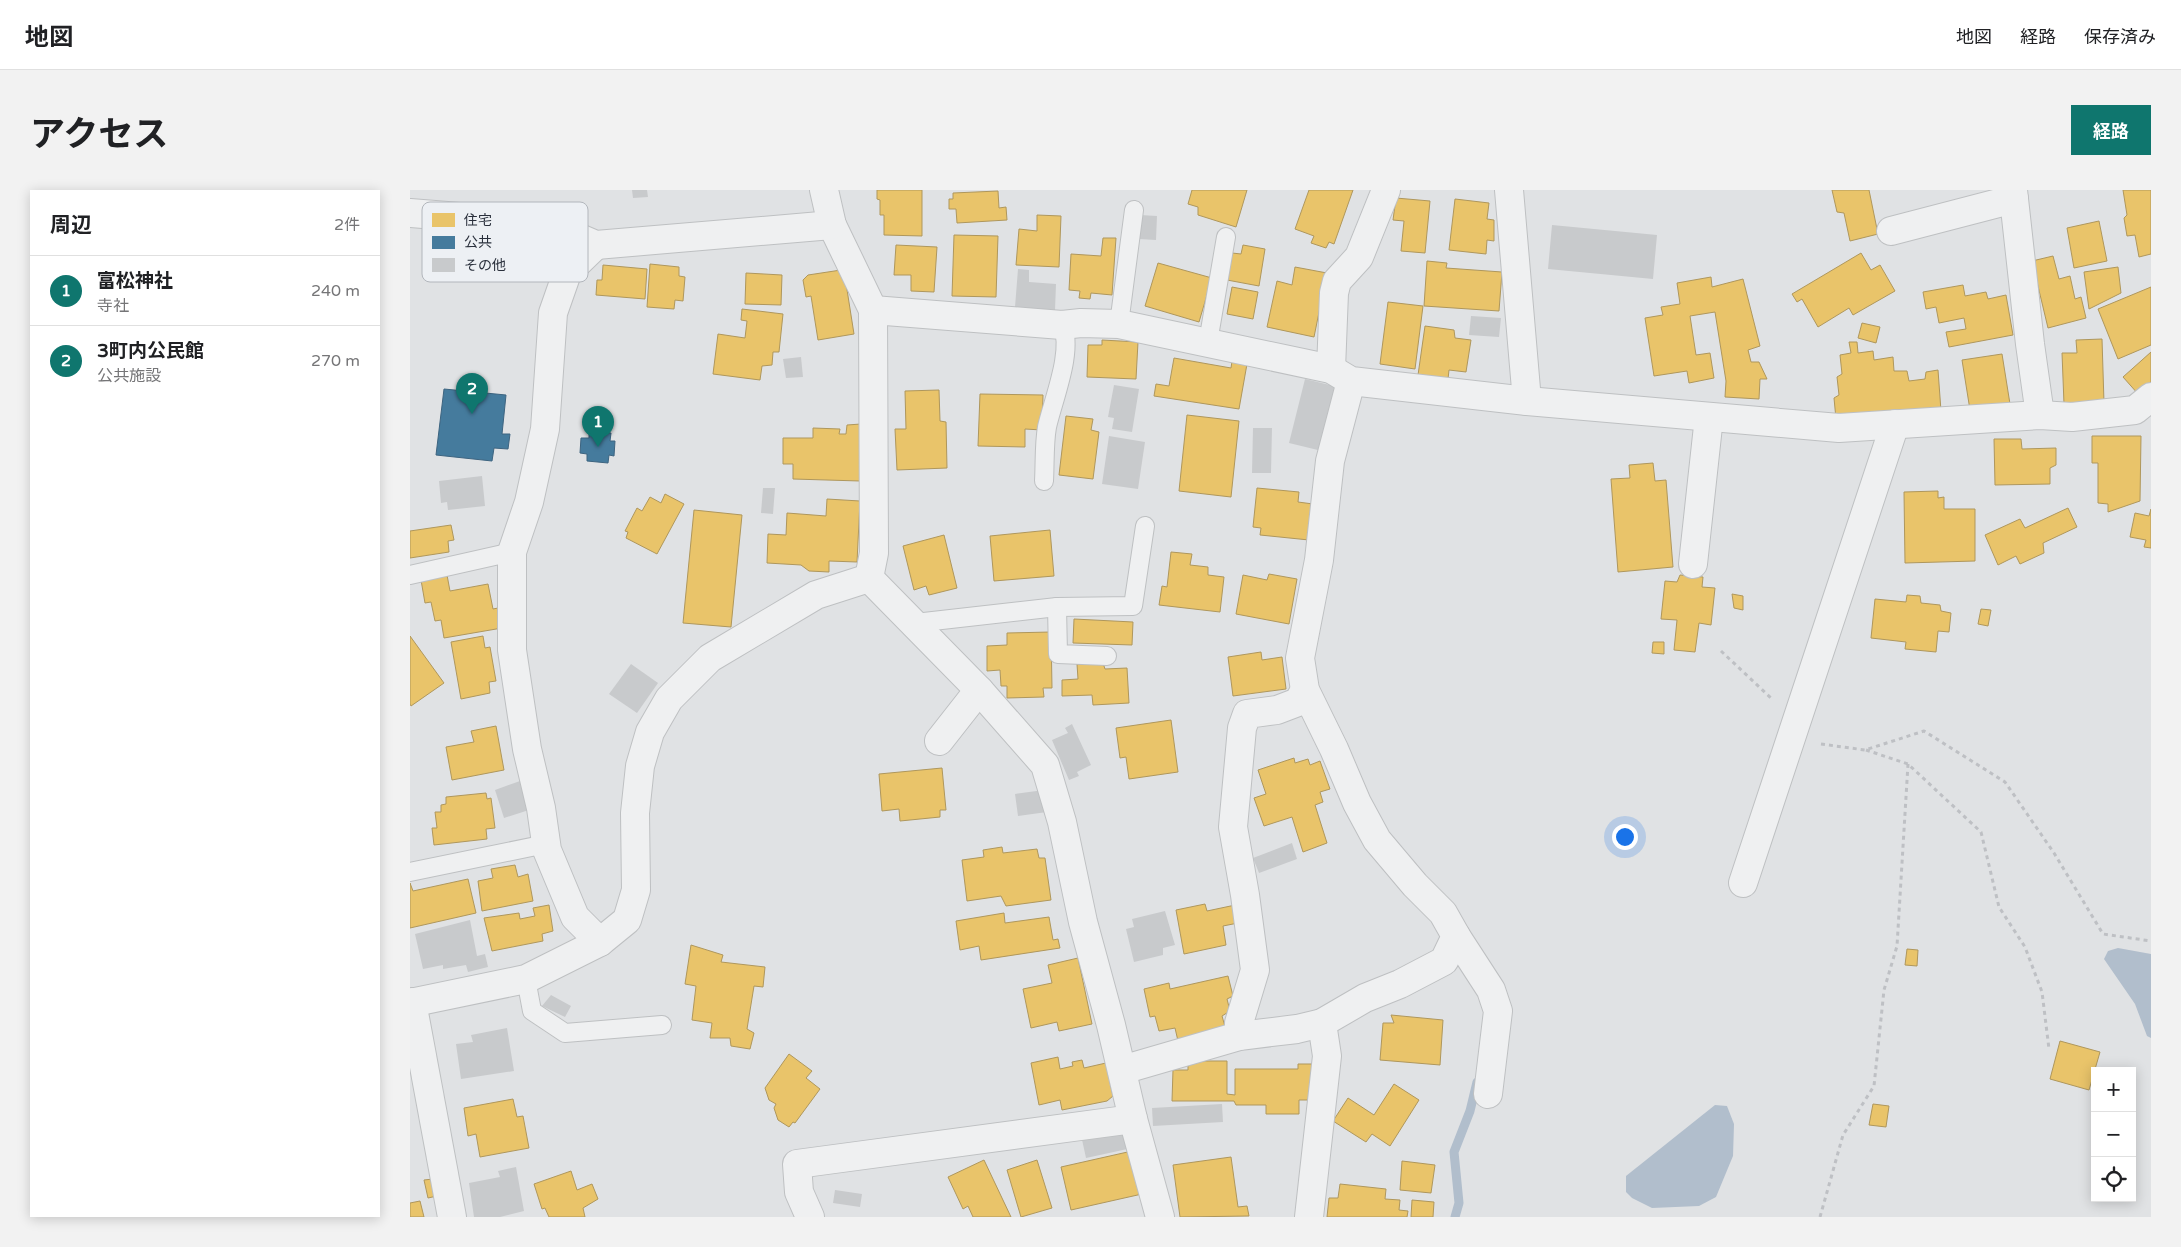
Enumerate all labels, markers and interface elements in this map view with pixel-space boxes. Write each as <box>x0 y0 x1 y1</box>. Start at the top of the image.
text: 地図 <box>25 23 73 52</box>
text: 地図 <box>1956 26 1992 48</box>
text: 経路 <box>2020 26 2056 48</box>
text: 保存済み <box>2084 26 2156 48</box>
button: 経路 <box>2071 105 2151 155</box>
text: アクセス <box>30 114 168 156</box>
legend <box>422 202 588 282</box>
text: 住宅 <box>464 212 492 229</box>
text: 周辺 <box>50 213 92 238</box>
text: 2件 <box>334 215 360 235</box>
text: 公共 <box>464 234 492 251</box>
text: その他 <box>464 257 506 274</box>
text: 富松神社 <box>97 270 173 292</box>
text: 1 <box>61 281 71 301</box>
text: 240 m <box>311 281 360 301</box>
text: 寺社 <box>97 296 129 316</box>
text: 3町内公民館 <box>97 340 204 362</box>
text: 2 <box>61 351 71 371</box>
text: 270 m <box>311 351 360 371</box>
text: 公共施設 <box>97 366 161 386</box>
pin: 2 <box>456 373 488 414</box>
pin: 1 <box>582 406 614 447</box>
your location <box>1612 824 1638 850</box>
map controls <box>2091 1067 2136 1202</box>
button: + <box>2091 1067 2136 1112</box>
button: − <box>2091 1112 2136 1157</box>
button: locate <box>2091 1157 2136 1202</box>

